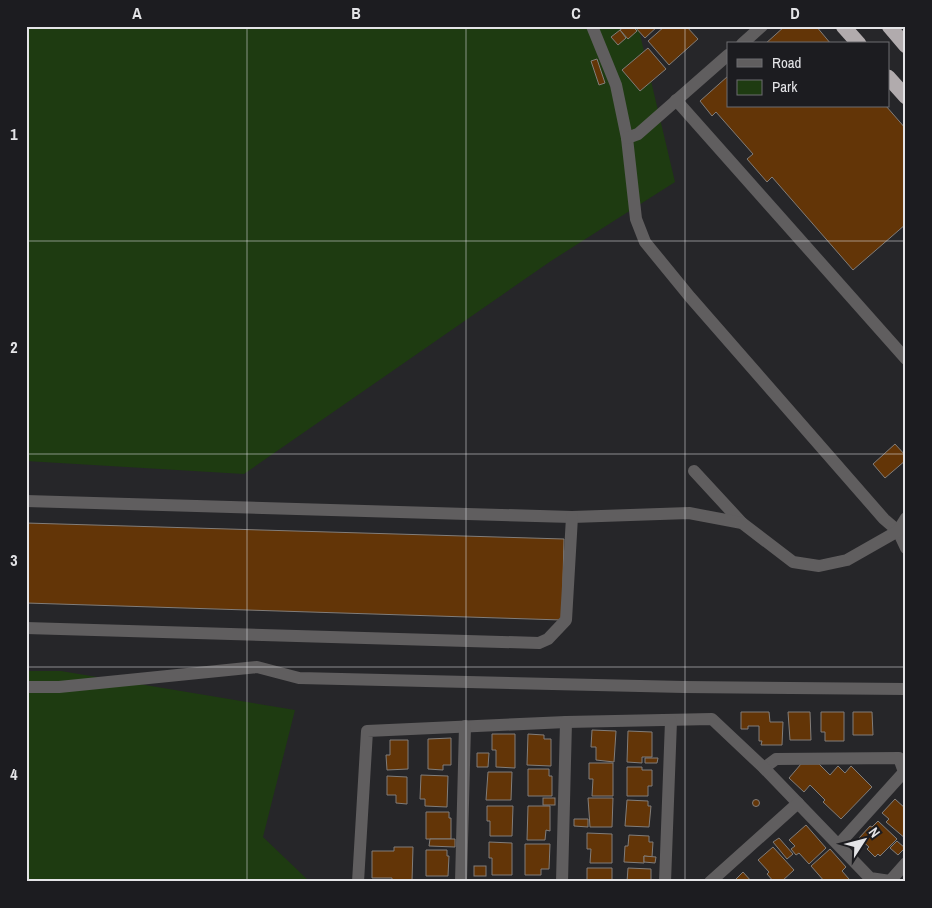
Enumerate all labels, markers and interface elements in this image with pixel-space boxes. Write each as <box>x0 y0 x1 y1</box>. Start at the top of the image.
text: A <box>132 2 142 24</box>
text: B <box>351 2 361 24</box>
text: C <box>571 2 581 24</box>
text: D <box>790 2 800 24</box>
legend <box>727 42 890 108</box>
text: Road <box>772 52 801 73</box>
text: Park <box>772 76 798 97</box>
text: 1 <box>10 123 18 145</box>
text: 2 <box>10 336 18 358</box>
text: 3 <box>10 549 18 571</box>
text: 4 <box>10 763 18 785</box>
north arrow <box>840 816 890 866</box>
text: N <box>865 824 884 841</box>

